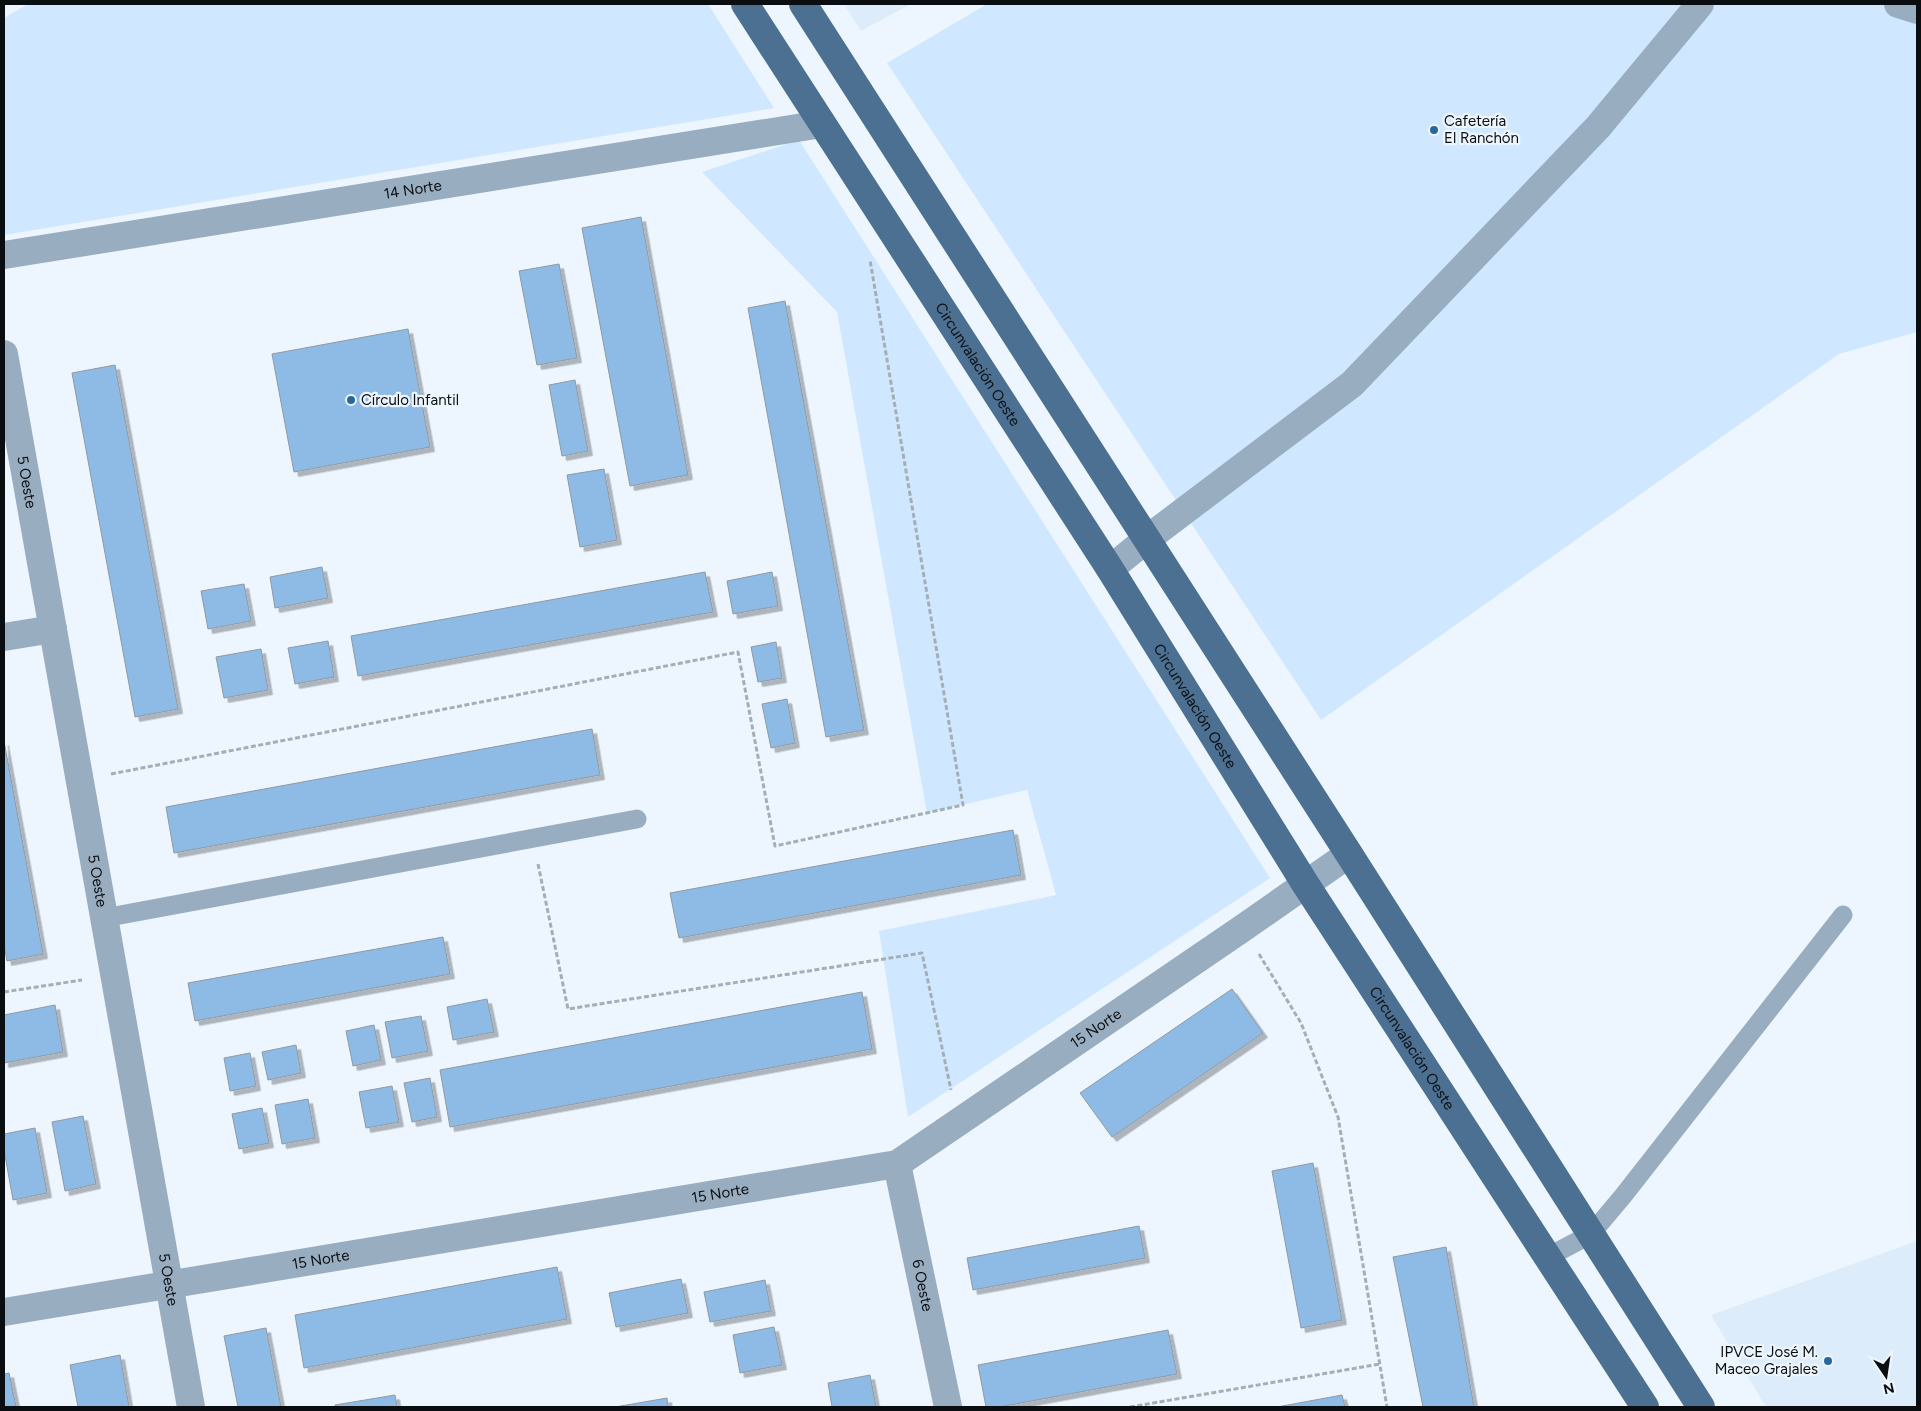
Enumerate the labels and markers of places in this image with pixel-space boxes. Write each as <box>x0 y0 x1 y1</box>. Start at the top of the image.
place label: Cafetería El Ranchón <box>1444 112 1519 147</box>
marker: Cafetería El Ranchón <box>1428 124 1440 136</box>
place label: Círculo Infantil <box>361 391 459 409</box>
marker: Círculo Infantil <box>345 394 357 406</box>
place label: IPVCE José M. Maceo Grajales <box>1715 1343 1818 1378</box>
marker: IPVCE José M. Maceo Grajales <box>1822 1355 1834 1367</box>

